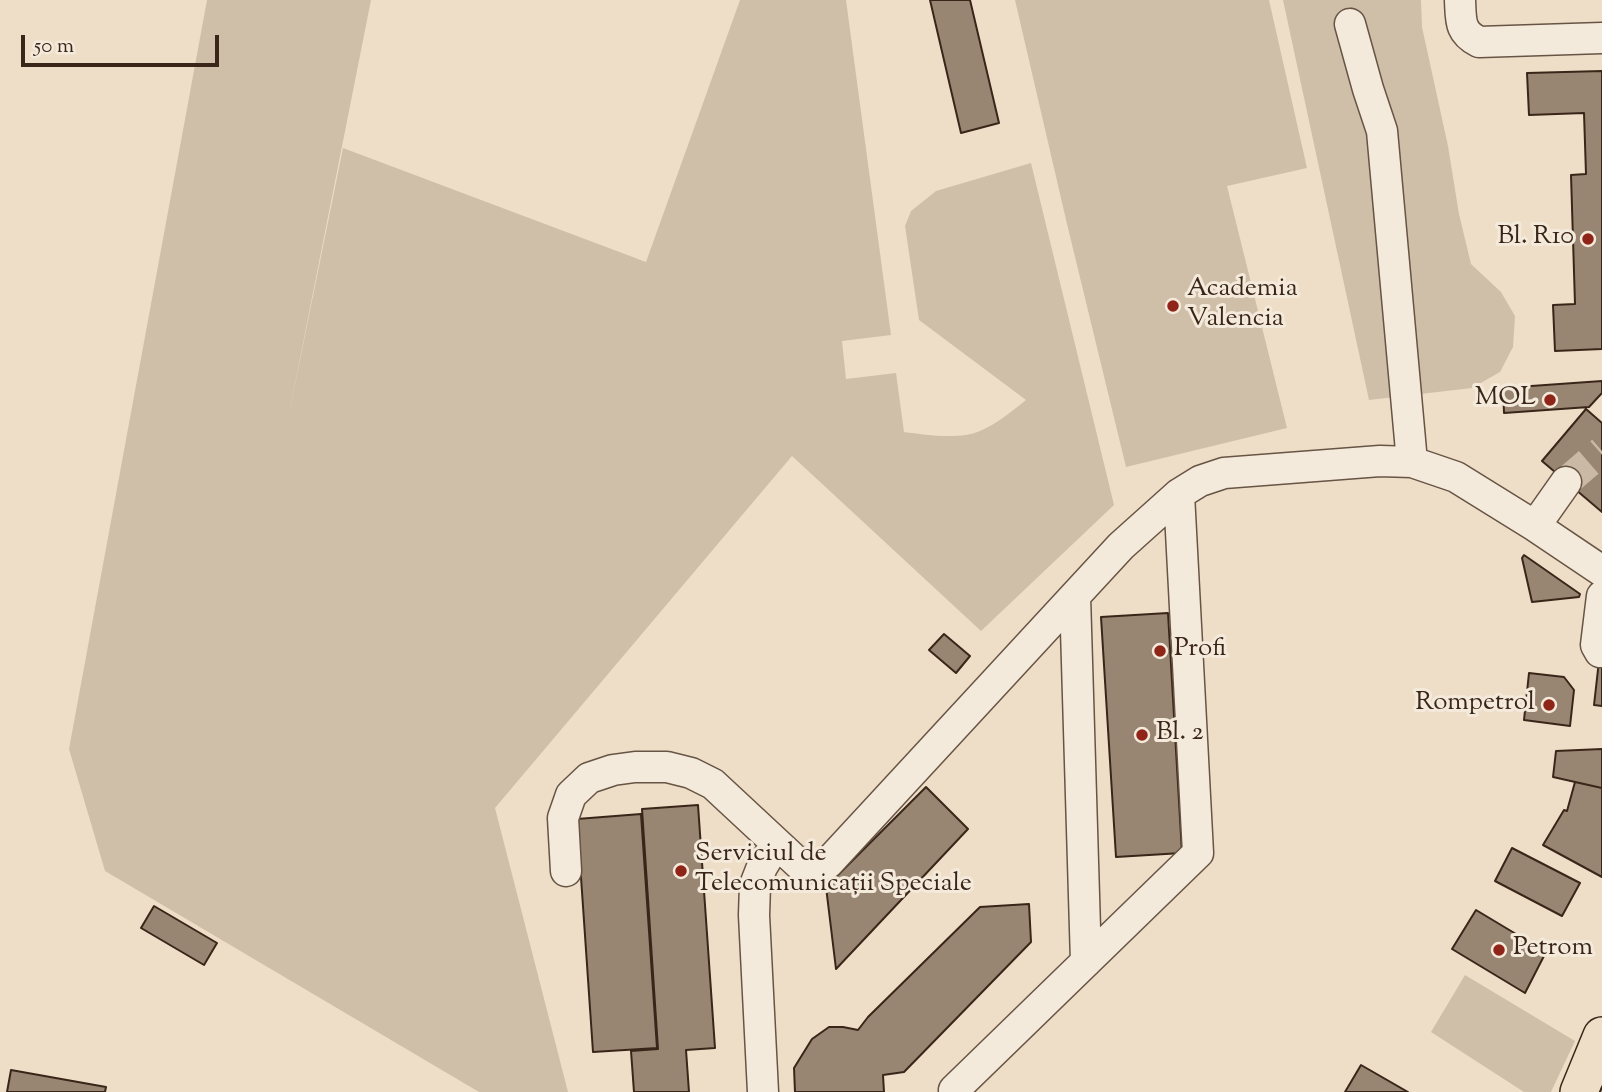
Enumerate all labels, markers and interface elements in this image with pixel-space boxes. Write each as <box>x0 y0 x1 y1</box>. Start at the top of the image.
scale bar <box>24 21 222 65</box>
text: 50 m <box>34 32 74 62</box>
place label: Bl. R10 <box>1497 223 1574 255</box>
marker: Bl. R10 <box>1580 231 1596 247</box>
place label: Academia Valencia <box>1187 275 1298 336</box>
marker: Academia Valencia <box>1165 298 1181 314</box>
place label: MOL <box>1475 384 1536 416</box>
marker: MOL <box>1542 392 1558 408</box>
place label: Profi <box>1174 635 1226 667</box>
marker: Profi <box>1152 643 1168 659</box>
place label: Rompetrol <box>1415 689 1535 721</box>
marker: Rompetrol <box>1541 697 1557 713</box>
place label: Bl. 2 <box>1156 719 1204 751</box>
marker: Bl. 2 <box>1134 727 1150 743</box>
place label: Serviciul de Telecomunicații Speciale <box>695 840 972 902</box>
marker: Serviciul de Telecomunicații Speciale <box>673 863 689 879</box>
place label: Petrom <box>1513 934 1593 966</box>
marker: Petrom <box>1491 942 1507 958</box>

